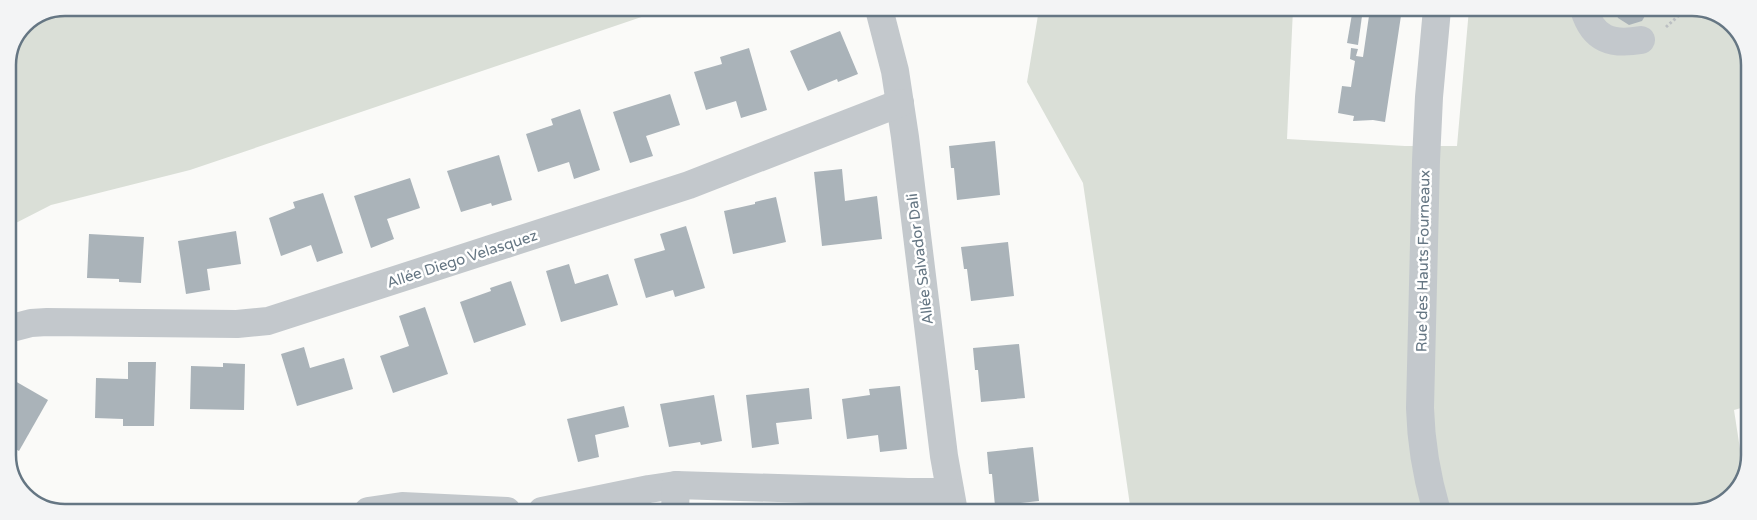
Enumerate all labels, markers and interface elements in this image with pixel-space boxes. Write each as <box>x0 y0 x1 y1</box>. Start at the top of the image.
street label: Rue des Hauts Fourneaux <box>1412 170 1434 352</box>
street label: Allée Salvador Dali <box>903 192 937 326</box>
street label: Allée Diego Velasquez <box>384 226 540 292</box>

